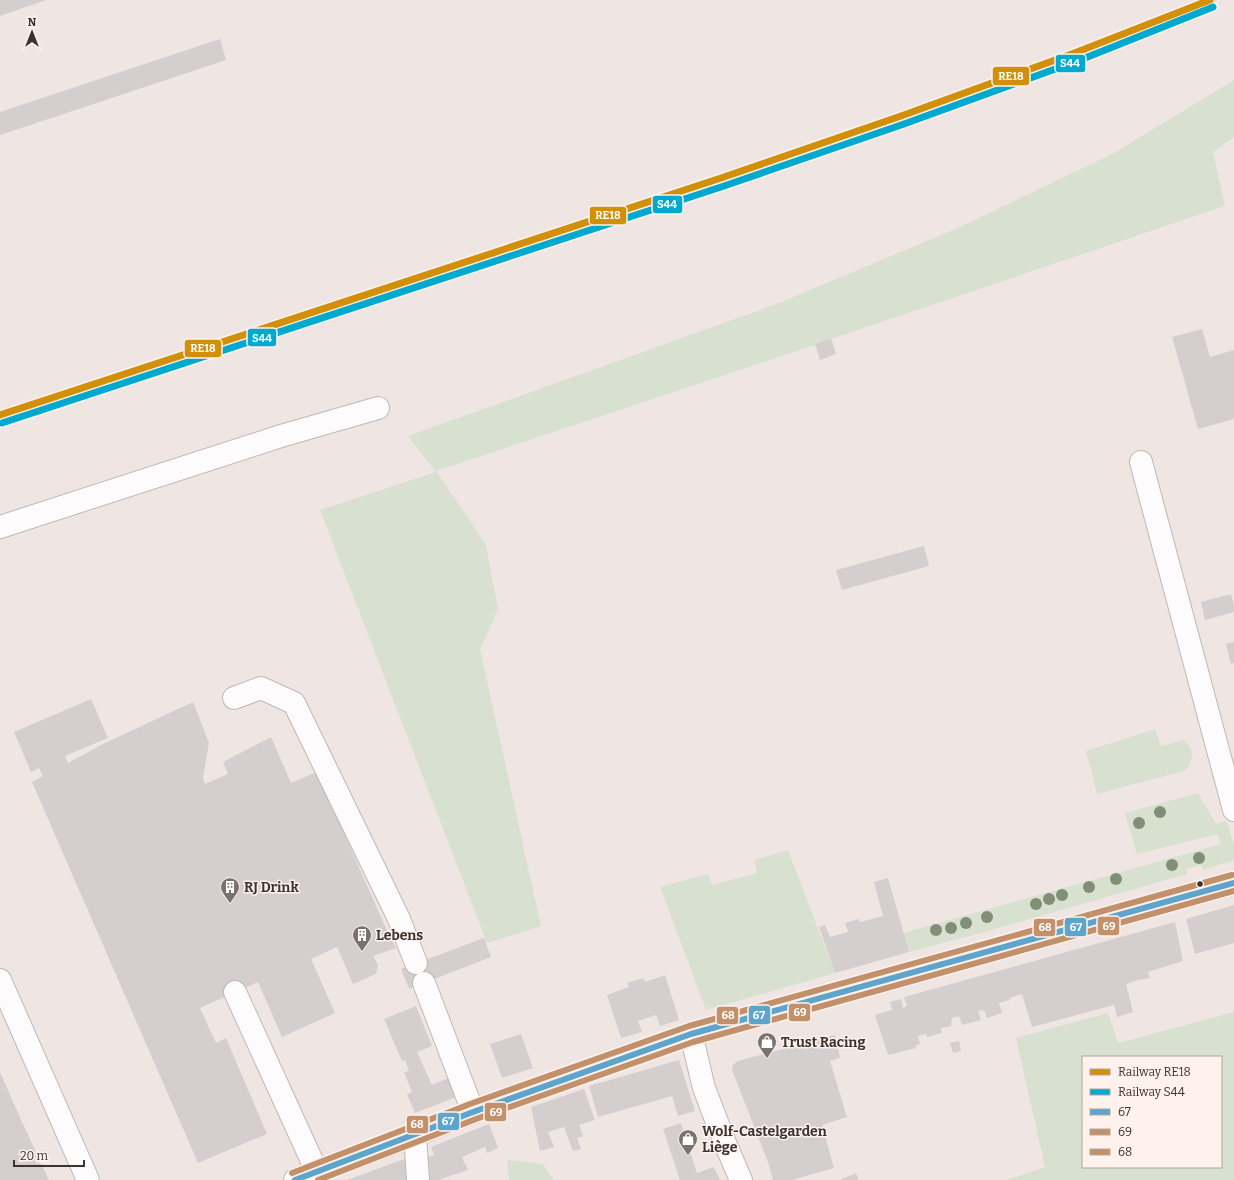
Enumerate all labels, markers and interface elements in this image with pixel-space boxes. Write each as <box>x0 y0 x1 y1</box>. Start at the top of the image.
north arrow <box>12 12 52 52</box>
text: N <box>28 16 37 29</box>
line badge: S44 <box>1055 54 1086 73</box>
text: S44 <box>1060 57 1080 70</box>
line badge: RE18 <box>992 66 1030 86</box>
text: RE18 <box>998 70 1024 83</box>
line badge: S44 <box>652 195 683 214</box>
text: S44 <box>657 198 677 211</box>
line badge: RE18 <box>589 206 627 225</box>
text: RE18 <box>595 209 621 222</box>
line badge: S44 <box>247 328 277 347</box>
text: S44 <box>252 332 272 345</box>
line badge: RE18 <box>184 339 222 358</box>
text: RE18 <box>190 342 216 355</box>
building icon: RJ Drink <box>219 876 241 904</box>
place label: RJ Drink <box>244 879 299 896</box>
unlabelled marker <box>1195 879 1205 889</box>
line badge: 69 <box>1097 916 1120 936</box>
line badge: 67 <box>1064 917 1087 937</box>
line badge: 68 <box>1033 918 1056 937</box>
text: 69 <box>1102 920 1116 933</box>
text: 68 <box>1038 921 1052 934</box>
text: 67 <box>1070 921 1082 934</box>
building icon: Lebens <box>351 924 373 952</box>
place label: Lebens <box>376 927 423 944</box>
line badge: 69 <box>788 1003 811 1022</box>
line badge: 67 <box>748 1005 771 1025</box>
line badge: 68 <box>716 1006 739 1025</box>
text: 69 <box>793 1006 807 1019</box>
text: 68 <box>721 1009 735 1022</box>
text: 67 <box>753 1009 765 1022</box>
shop icon: Trust Racing <box>756 1031 778 1059</box>
place label: Trust Racing <box>781 1034 865 1051</box>
legend <box>1082 1056 1222 1168</box>
text: Railway RE18 <box>1118 1065 1191 1079</box>
text: Railway S44 <box>1118 1085 1185 1099</box>
line badge: 69 <box>484 1102 507 1122</box>
text: 67 <box>1118 1105 1131 1119</box>
text: 69 <box>489 1106 503 1119</box>
line badge: 67 <box>437 1112 460 1131</box>
line badge: 68 <box>406 1115 429 1134</box>
text: 67 <box>442 1115 454 1128</box>
text: 68 <box>410 1118 424 1131</box>
place label: Wolf-Castelgarden Liège <box>702 1123 827 1156</box>
text: 69 <box>1118 1125 1132 1139</box>
shop icon: Wolf-Castelgarden Liège <box>677 1128 699 1156</box>
scale bar <box>14 1142 84 1168</box>
text: 68 <box>1118 1145 1132 1159</box>
text: 20 m <box>20 1149 49 1163</box>

